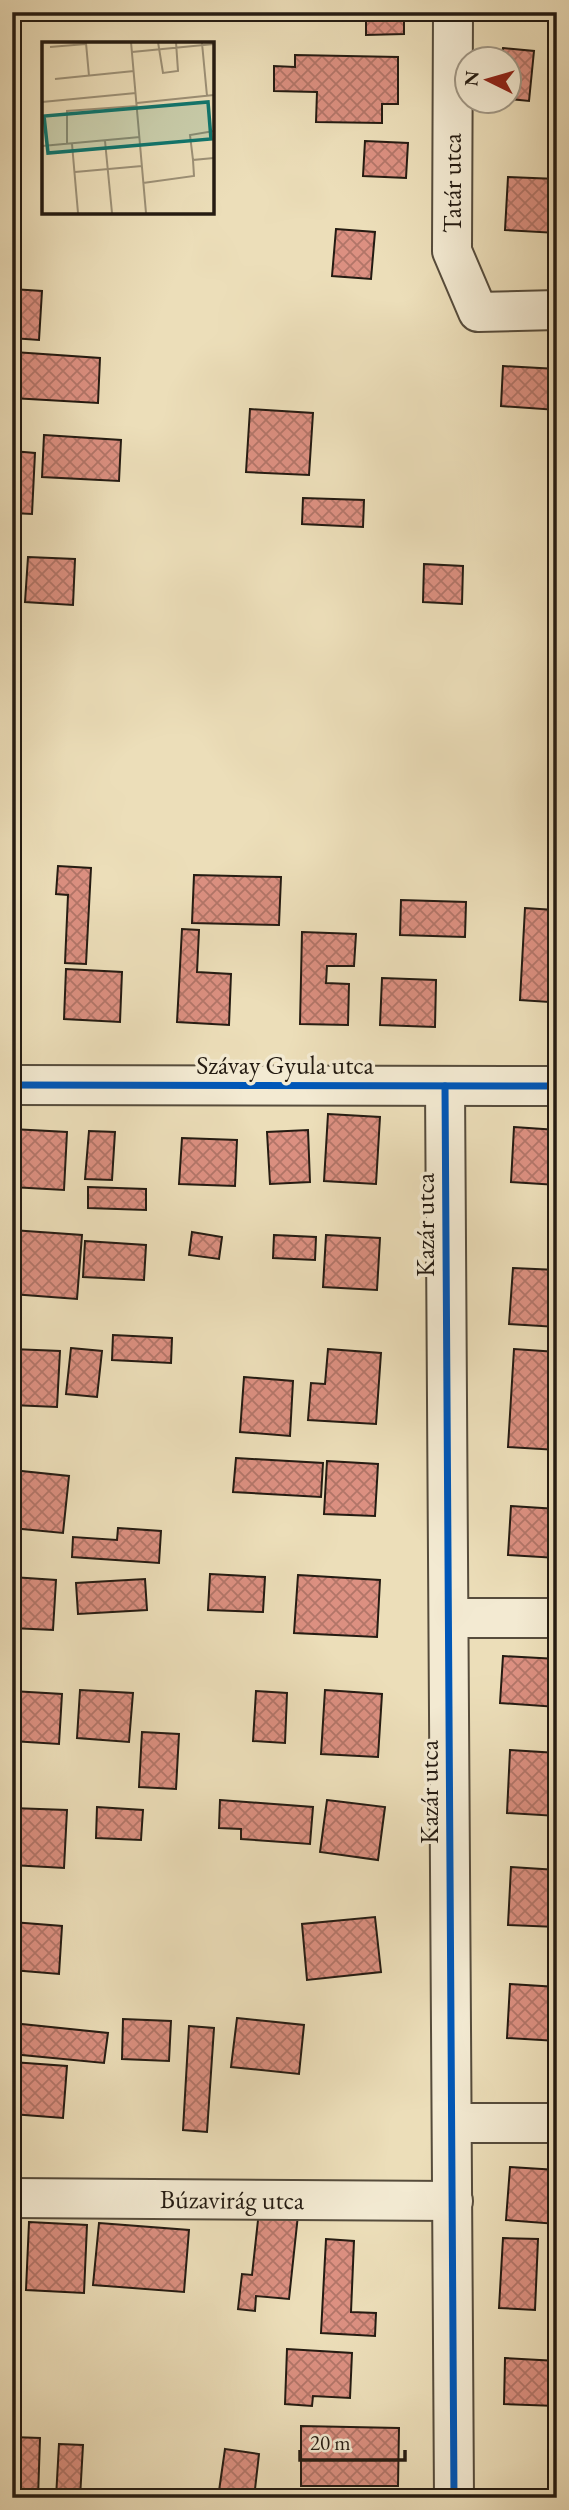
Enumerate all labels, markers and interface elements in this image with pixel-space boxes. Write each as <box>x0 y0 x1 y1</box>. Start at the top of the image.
inset map <box>42 42 214 214</box>
north arrow <box>454 46 524 116</box>
text: N <box>458 69 485 87</box>
street label: Tatár utca <box>435 132 469 233</box>
street label: Szávay Gyula utca <box>196 1048 374 1082</box>
street label: Kazár utca <box>408 1172 442 1277</box>
street label: Kazár utca <box>412 1739 446 1844</box>
street label: Búzavirág utca <box>160 2182 305 2217</box>
scale bar <box>300 2419 405 2463</box>
text: 20 m <box>310 2429 351 2456</box>

